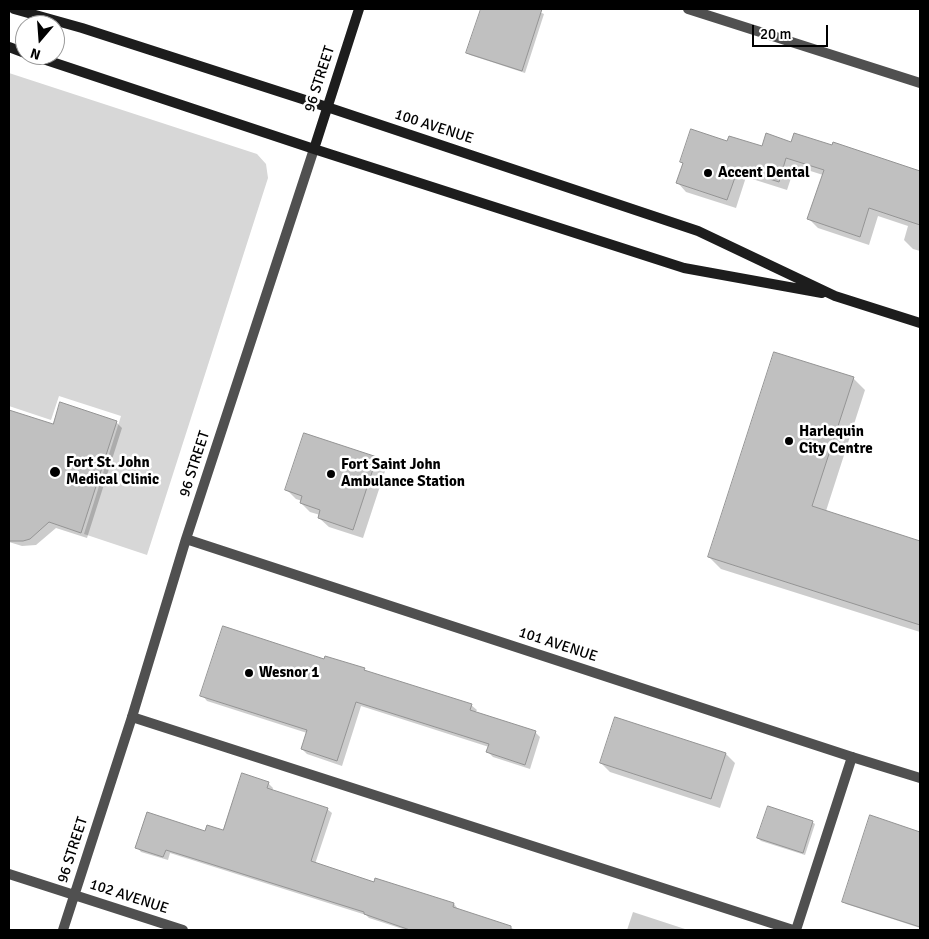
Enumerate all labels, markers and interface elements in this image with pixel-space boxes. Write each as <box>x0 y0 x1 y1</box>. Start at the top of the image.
north arrow <box>15 15 65 65</box>
scale bar <box>754 15 830 47</box>
text: 20 m <box>760 25 791 43</box>
text: N <box>28 44 43 63</box>
street label: 96 STREET <box>301 44 339 114</box>
street label: 100 AVENUE <box>392 106 476 148</box>
place label: Accent Dental <box>718 164 810 182</box>
marker: Accent Dental <box>702 167 714 179</box>
place label: Harlequin City Centre <box>799 423 873 458</box>
street label: 96 STREET <box>176 429 214 499</box>
marker: Harlequin City Centre <box>783 435 795 447</box>
place label: Fort St. John Medical Clinic <box>66 454 159 489</box>
place label: Fort Saint John Ambulance Station <box>341 456 465 491</box>
marker: Fort St. John Medical Clinic <box>48 465 62 479</box>
marker: Fort Saint John Ambulance Station <box>325 468 337 480</box>
street label: 101 AVENUE <box>516 624 600 666</box>
place label: Wesnor 1 <box>259 664 319 682</box>
marker: Wesnor 1 <box>243 667 255 679</box>
street label: 96 STREET <box>54 815 92 885</box>
street label: 102 AVENUE <box>87 876 171 918</box>

